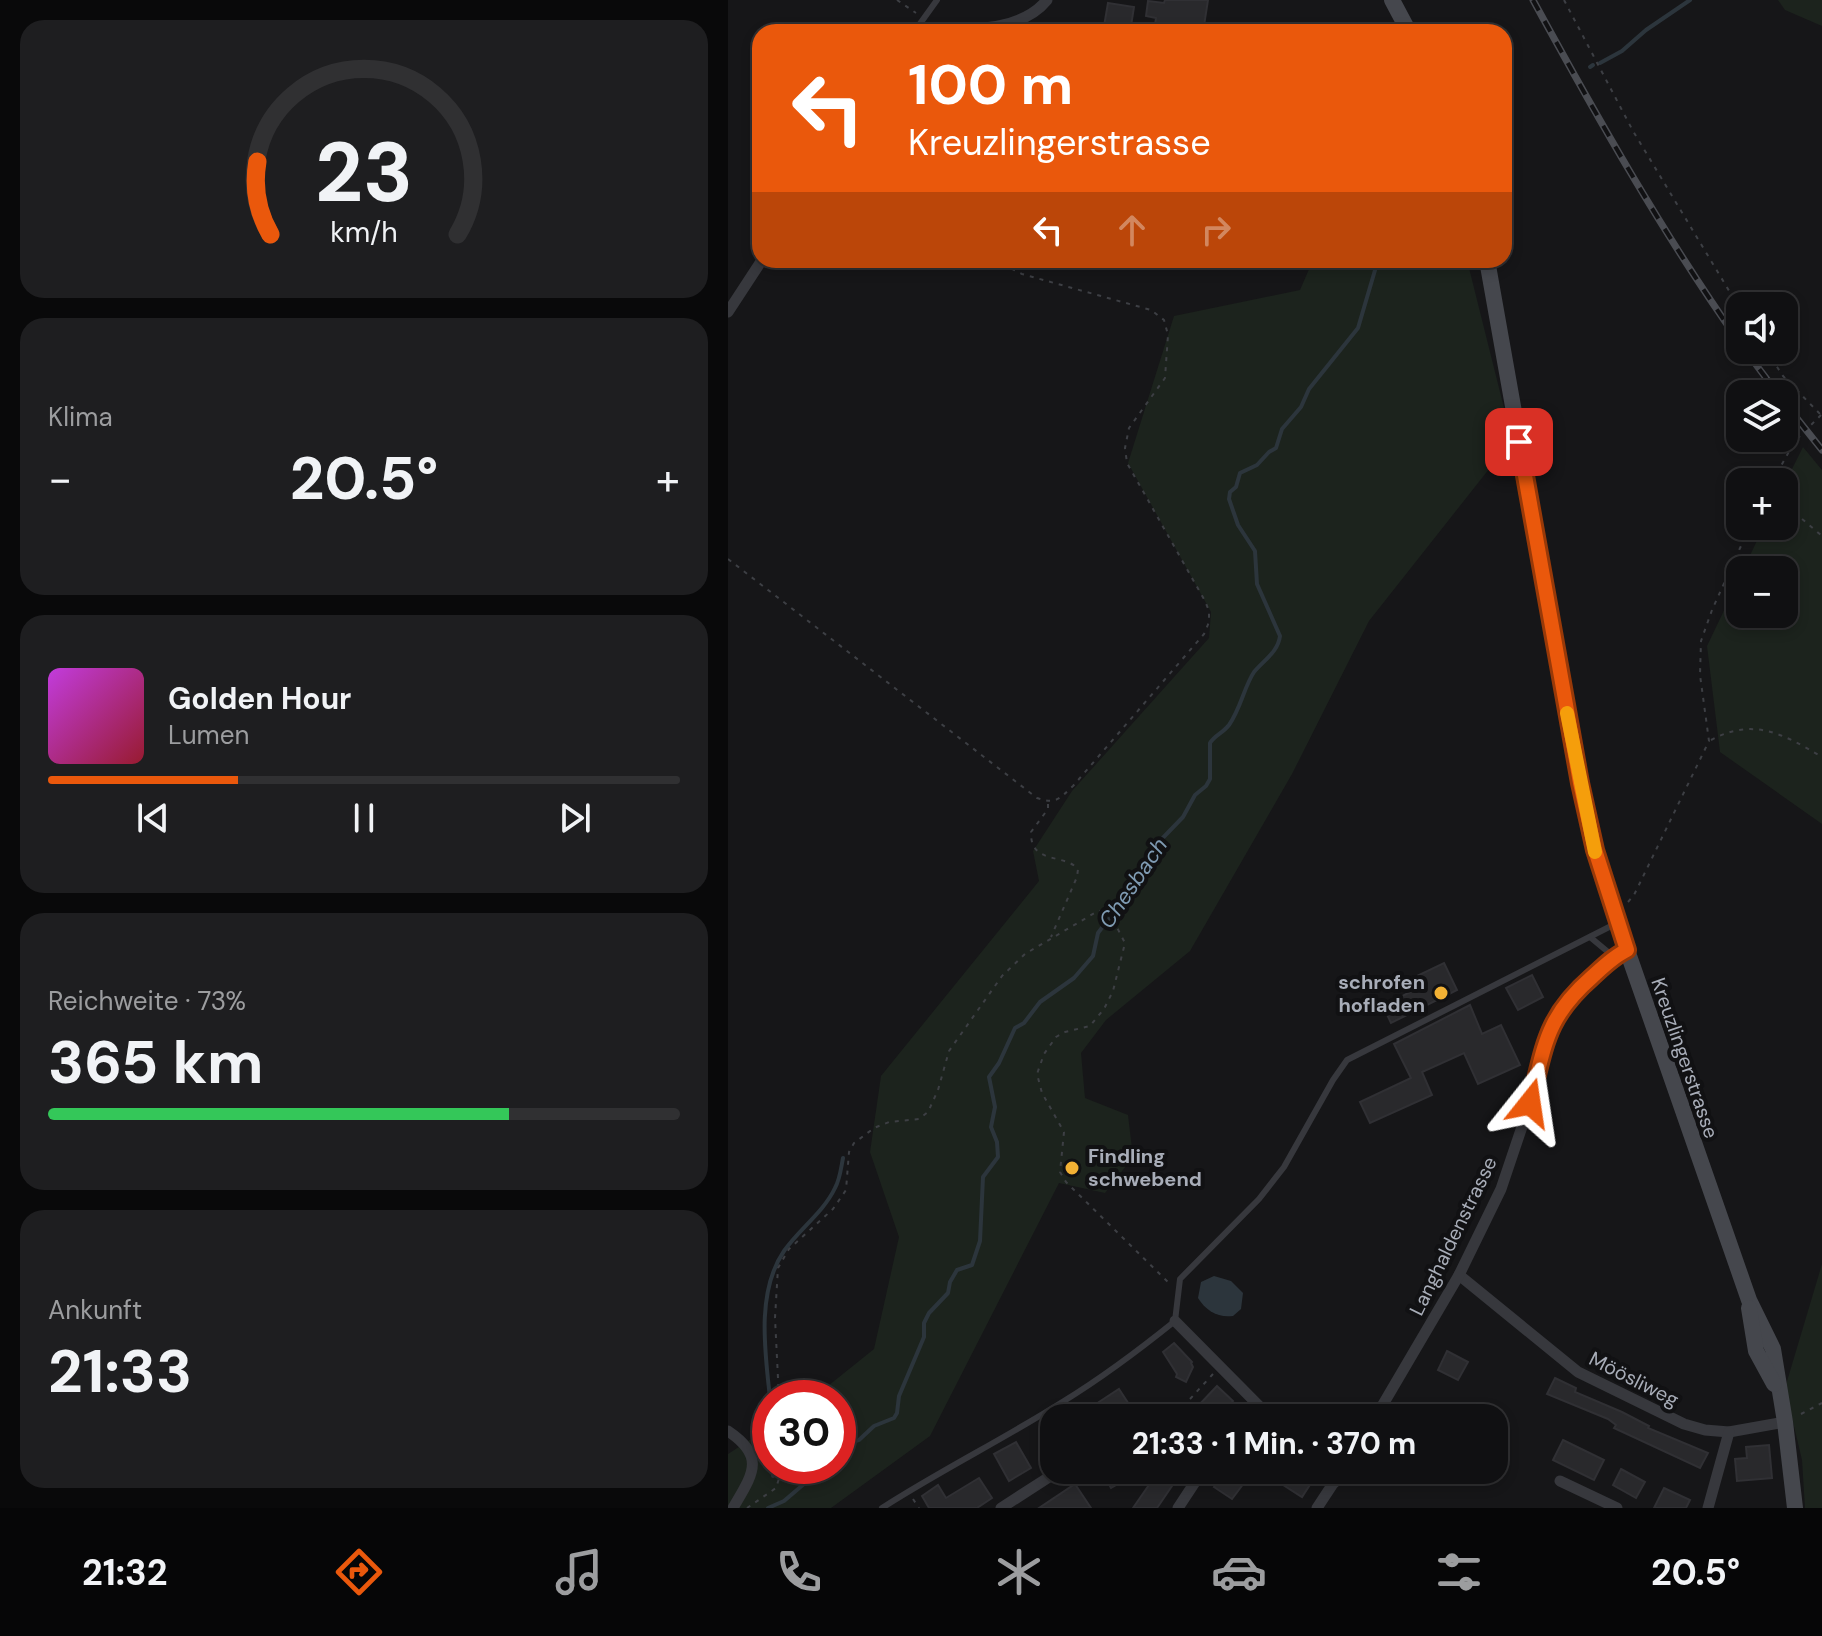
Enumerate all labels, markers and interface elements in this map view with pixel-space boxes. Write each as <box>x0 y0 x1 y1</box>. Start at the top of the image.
text: 100 m <box>908 48 1073 121</box>
icon: left <box>776 56 880 160</box>
text: 23 <box>315 117 413 226</box>
text: Kreuzlingerstrasse <box>908 119 1211 166</box>
icon: left <box>1026 208 1070 252</box>
icon: ahead <box>1110 208 1154 252</box>
icon: right <box>1194 208 1238 252</box>
text: km/h <box>330 214 398 251</box>
map controls <box>1726 292 1798 628</box>
button: sound <box>1726 292 1798 364</box>
button: layers <box>1726 380 1798 452</box>
text: Klima <box>48 400 113 434</box>
pin <box>1485 408 1553 476</box>
icon: arrive <box>1497 420 1541 464</box>
text: 20.5° <box>290 439 438 518</box>
text: − <box>48 450 72 508</box>
text: + <box>656 450 680 508</box>
button: + <box>1726 468 1798 540</box>
button: − <box>1726 556 1798 628</box>
text: Golden Hour <box>168 679 351 718</box>
text: Lumen <box>168 718 249 752</box>
icon: previous <box>131 796 175 840</box>
icon: pause <box>342 796 386 840</box>
icon: next <box>553 796 597 840</box>
water label: Chesbach <box>1092 832 1174 934</box>
place label: schrofen hofladen <box>1338 969 1425 1018</box>
street label: Kreuzlingerstrasse <box>1645 974 1725 1142</box>
text: Reichweite · 73% <box>48 984 246 1018</box>
marker: schrofen hofladen <box>1432 984 1450 1002</box>
text: 365 km <box>48 1023 264 1102</box>
position arrow <box>1488 1061 1572 1145</box>
place label: Findling schwebend <box>1088 1143 1202 1192</box>
street label: Langhaldenstrasse <box>1403 1152 1503 1320</box>
marker: Findling schwebend <box>1063 1159 1081 1177</box>
text: Ankunft <box>48 1293 142 1327</box>
text: 21:33 <box>48 1332 192 1411</box>
street label: Möösliweg <box>1585 1345 1683 1413</box>
speed limit sign: 30 <box>752 1380 856 1484</box>
text: 21:33 · 1 Min. · 370 m <box>1132 1424 1416 1463</box>
icon: directions <box>331 1544 387 1600</box>
icon: music <box>551 1544 607 1600</box>
icon: phone <box>771 1544 827 1600</box>
icon: climate <box>991 1544 1047 1600</box>
icon: car <box>1211 1544 1267 1600</box>
icon: filters <box>1431 1544 1487 1600</box>
text: 21:32 <box>82 1549 167 1596</box>
text: 20.5° <box>1651 1549 1740 1596</box>

